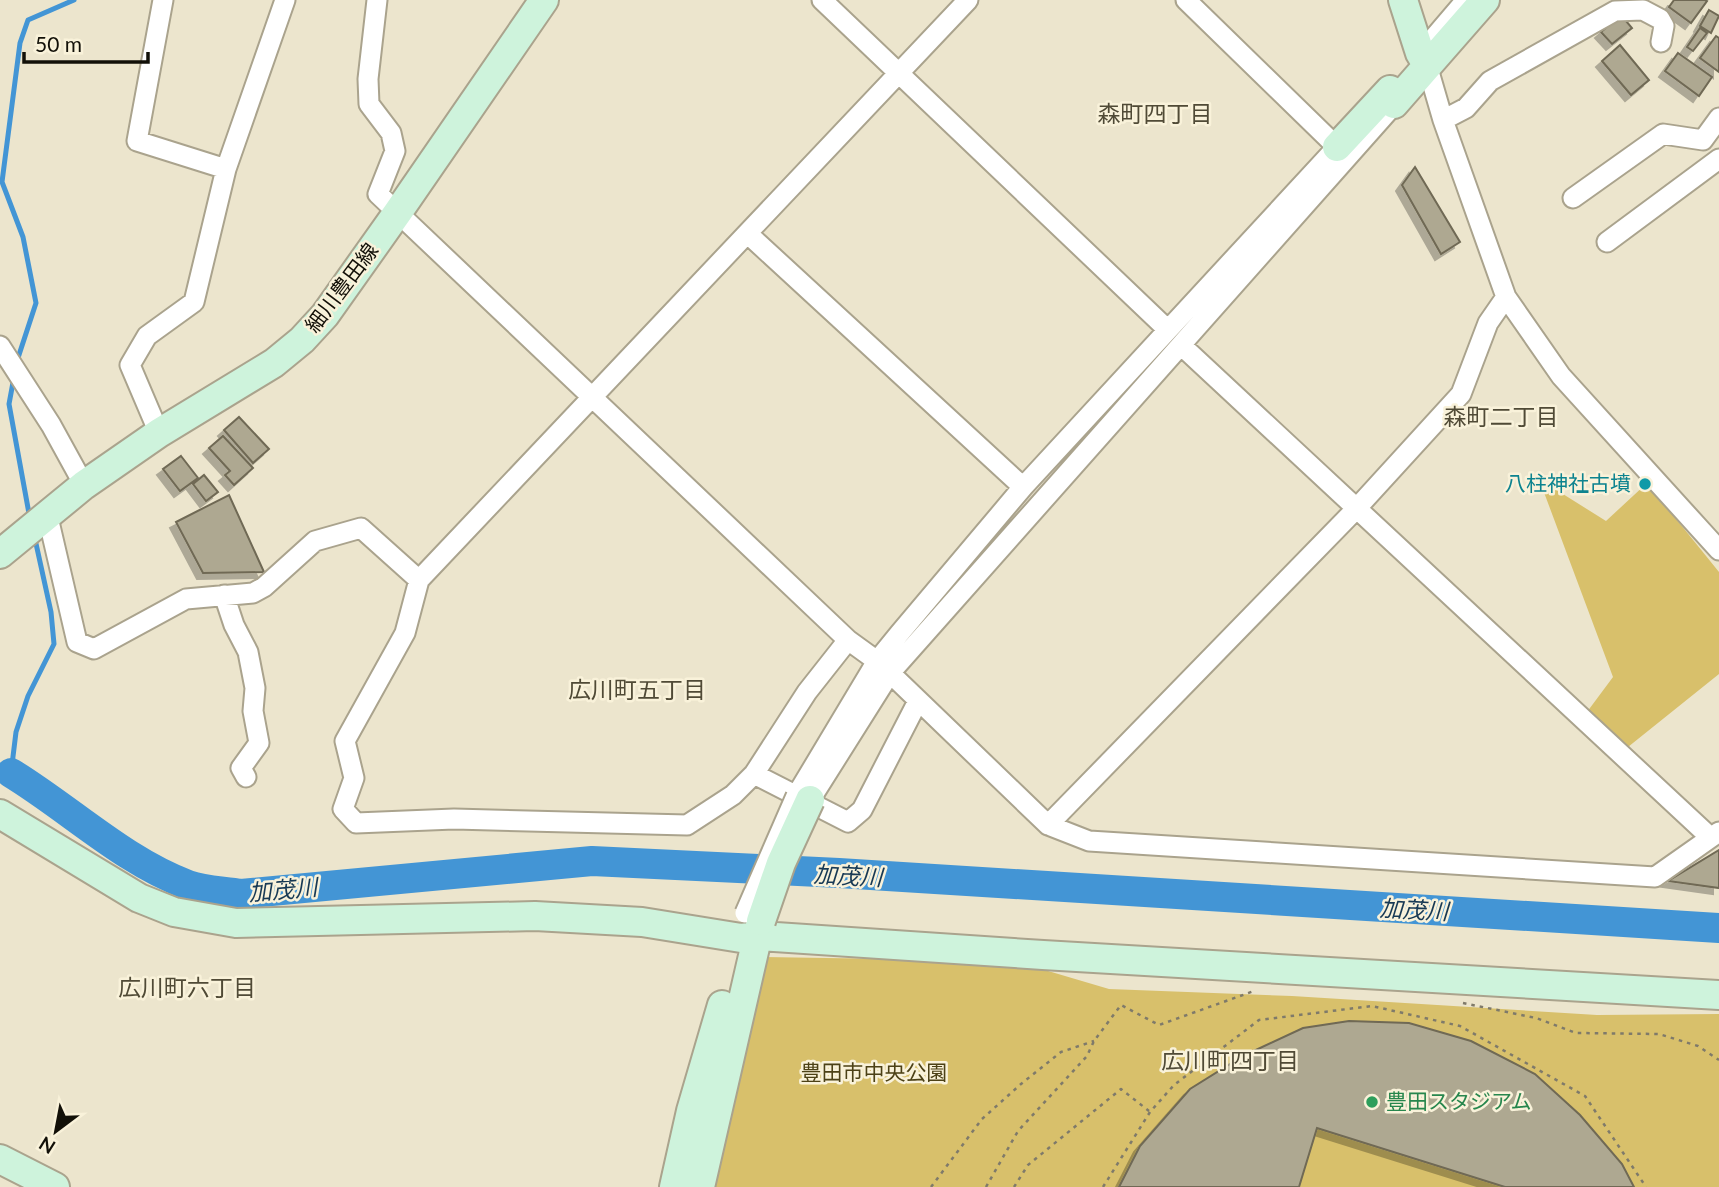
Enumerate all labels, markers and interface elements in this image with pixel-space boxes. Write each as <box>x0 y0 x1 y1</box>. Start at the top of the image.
scale bar <box>24 21 149 65</box>
text: 50 m <box>35 31 82 56</box>
district label: 森町四丁目 <box>1098 99 1213 127</box>
street label: 細川豊田線 <box>299 238 382 337</box>
district label: 森町二丁目 <box>1444 402 1559 430</box>
place label: 八柱神社古墳 <box>1505 470 1631 495</box>
marker: 八柱神社古墳 <box>1637 476 1653 492</box>
district label: 広川町五丁目 <box>568 675 706 703</box>
water label: 加茂川 <box>813 859 886 891</box>
water label: 加茂川 <box>247 872 321 906</box>
water label: 加茂川 <box>1379 893 1452 925</box>
district label: 広川町六丁目 <box>118 973 256 1001</box>
district label: 広川町四丁目 <box>1161 1046 1299 1074</box>
park label: 豊田市中央公園 <box>801 1059 948 1084</box>
place label: 豊田スタジアム <box>1386 1088 1532 1113</box>
marker: 豊田スタジアム <box>1364 1094 1380 1110</box>
north arrow <box>21 1096 91 1166</box>
text: N <box>34 1132 59 1159</box>

